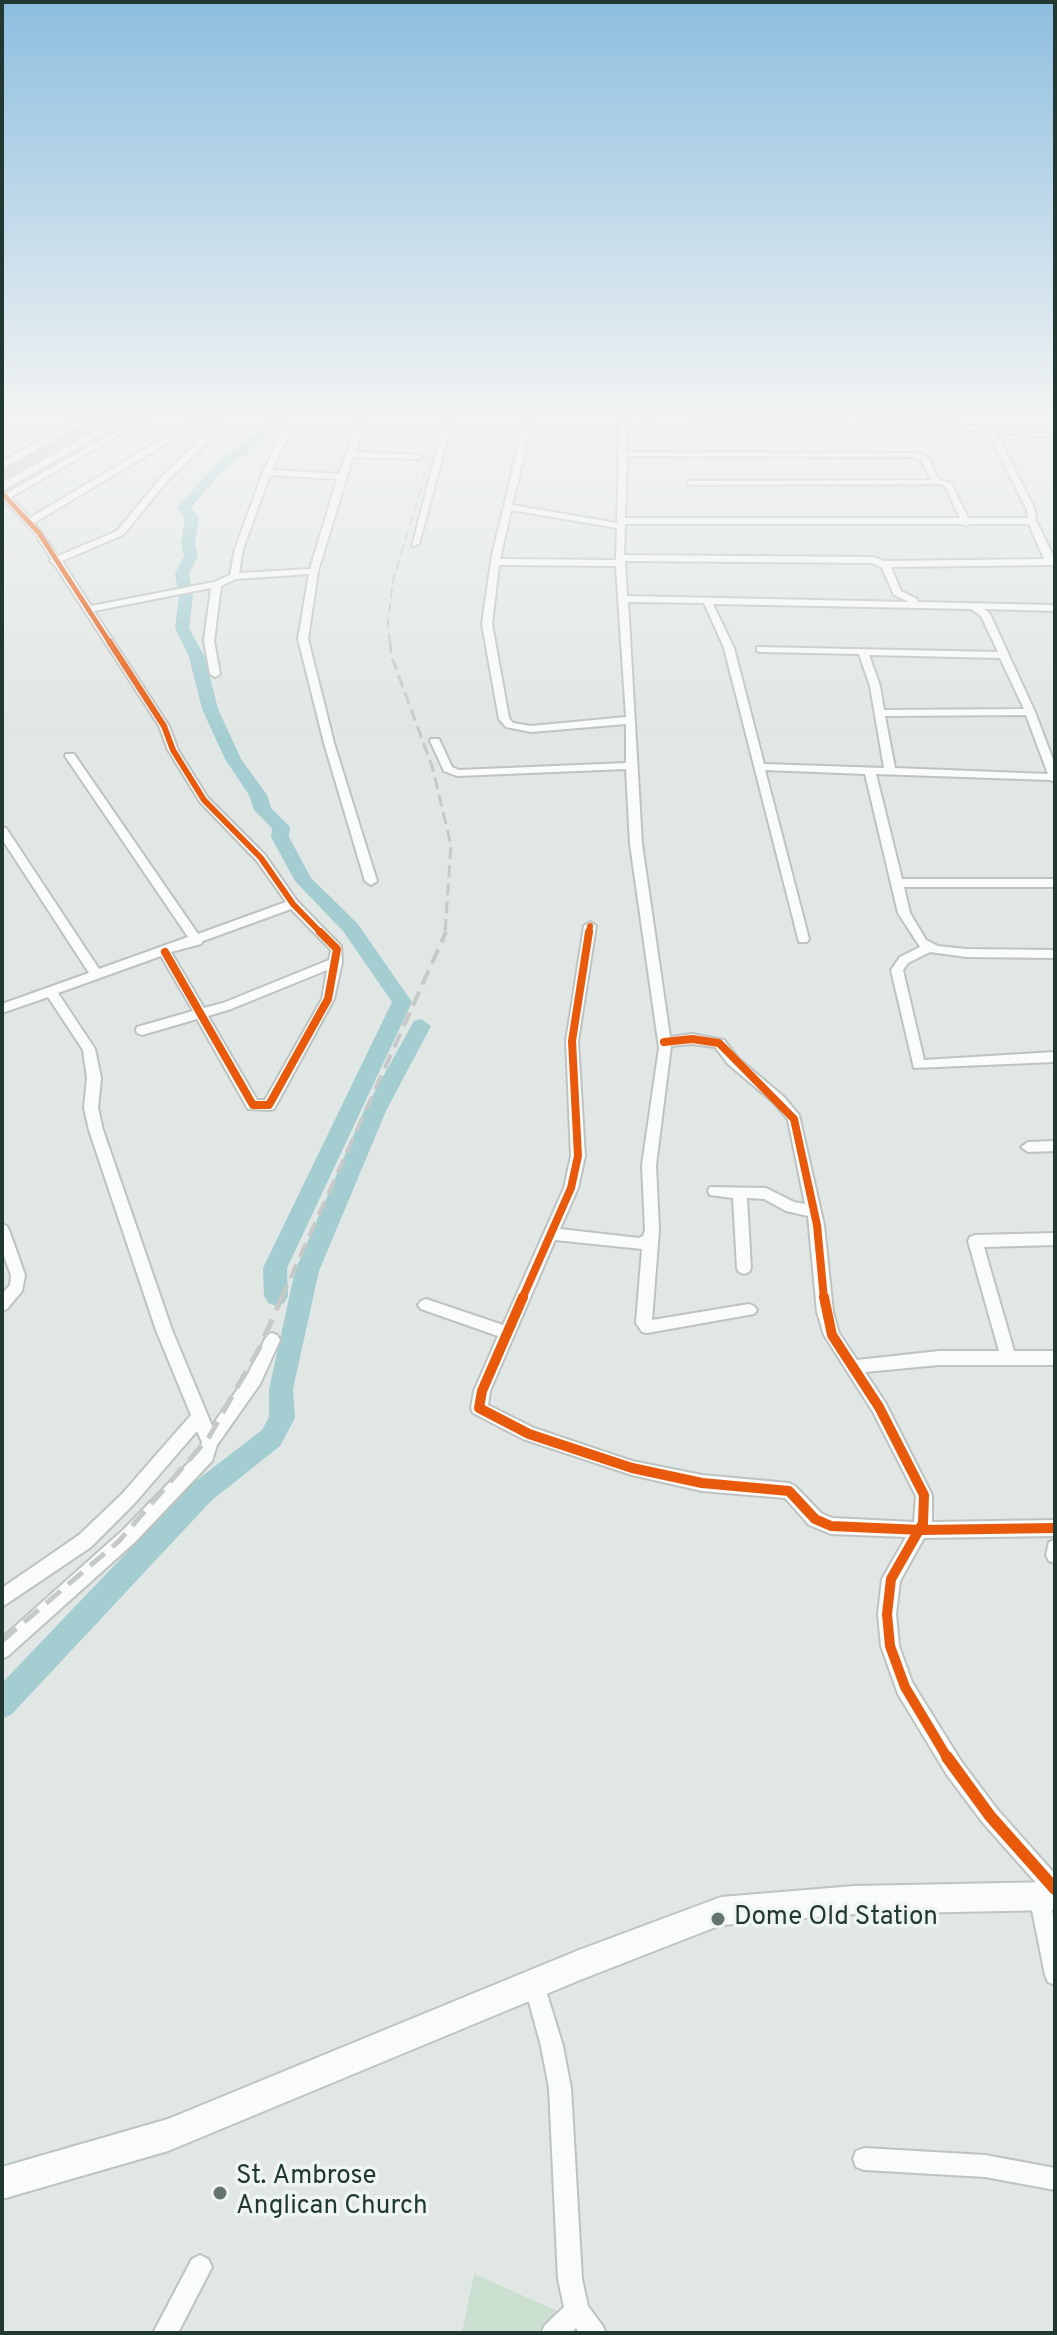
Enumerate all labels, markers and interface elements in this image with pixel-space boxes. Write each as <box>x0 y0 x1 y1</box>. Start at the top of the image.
place label: Dome Old Station <box>734 1903 938 1935</box>
marker: Dome Old Station <box>709 1910 727 1928</box>
place label: St. Ambrose Anglican Church <box>236 2162 428 2224</box>
marker: St. Ambrose Anglican Church <box>211 2184 229 2202</box>

